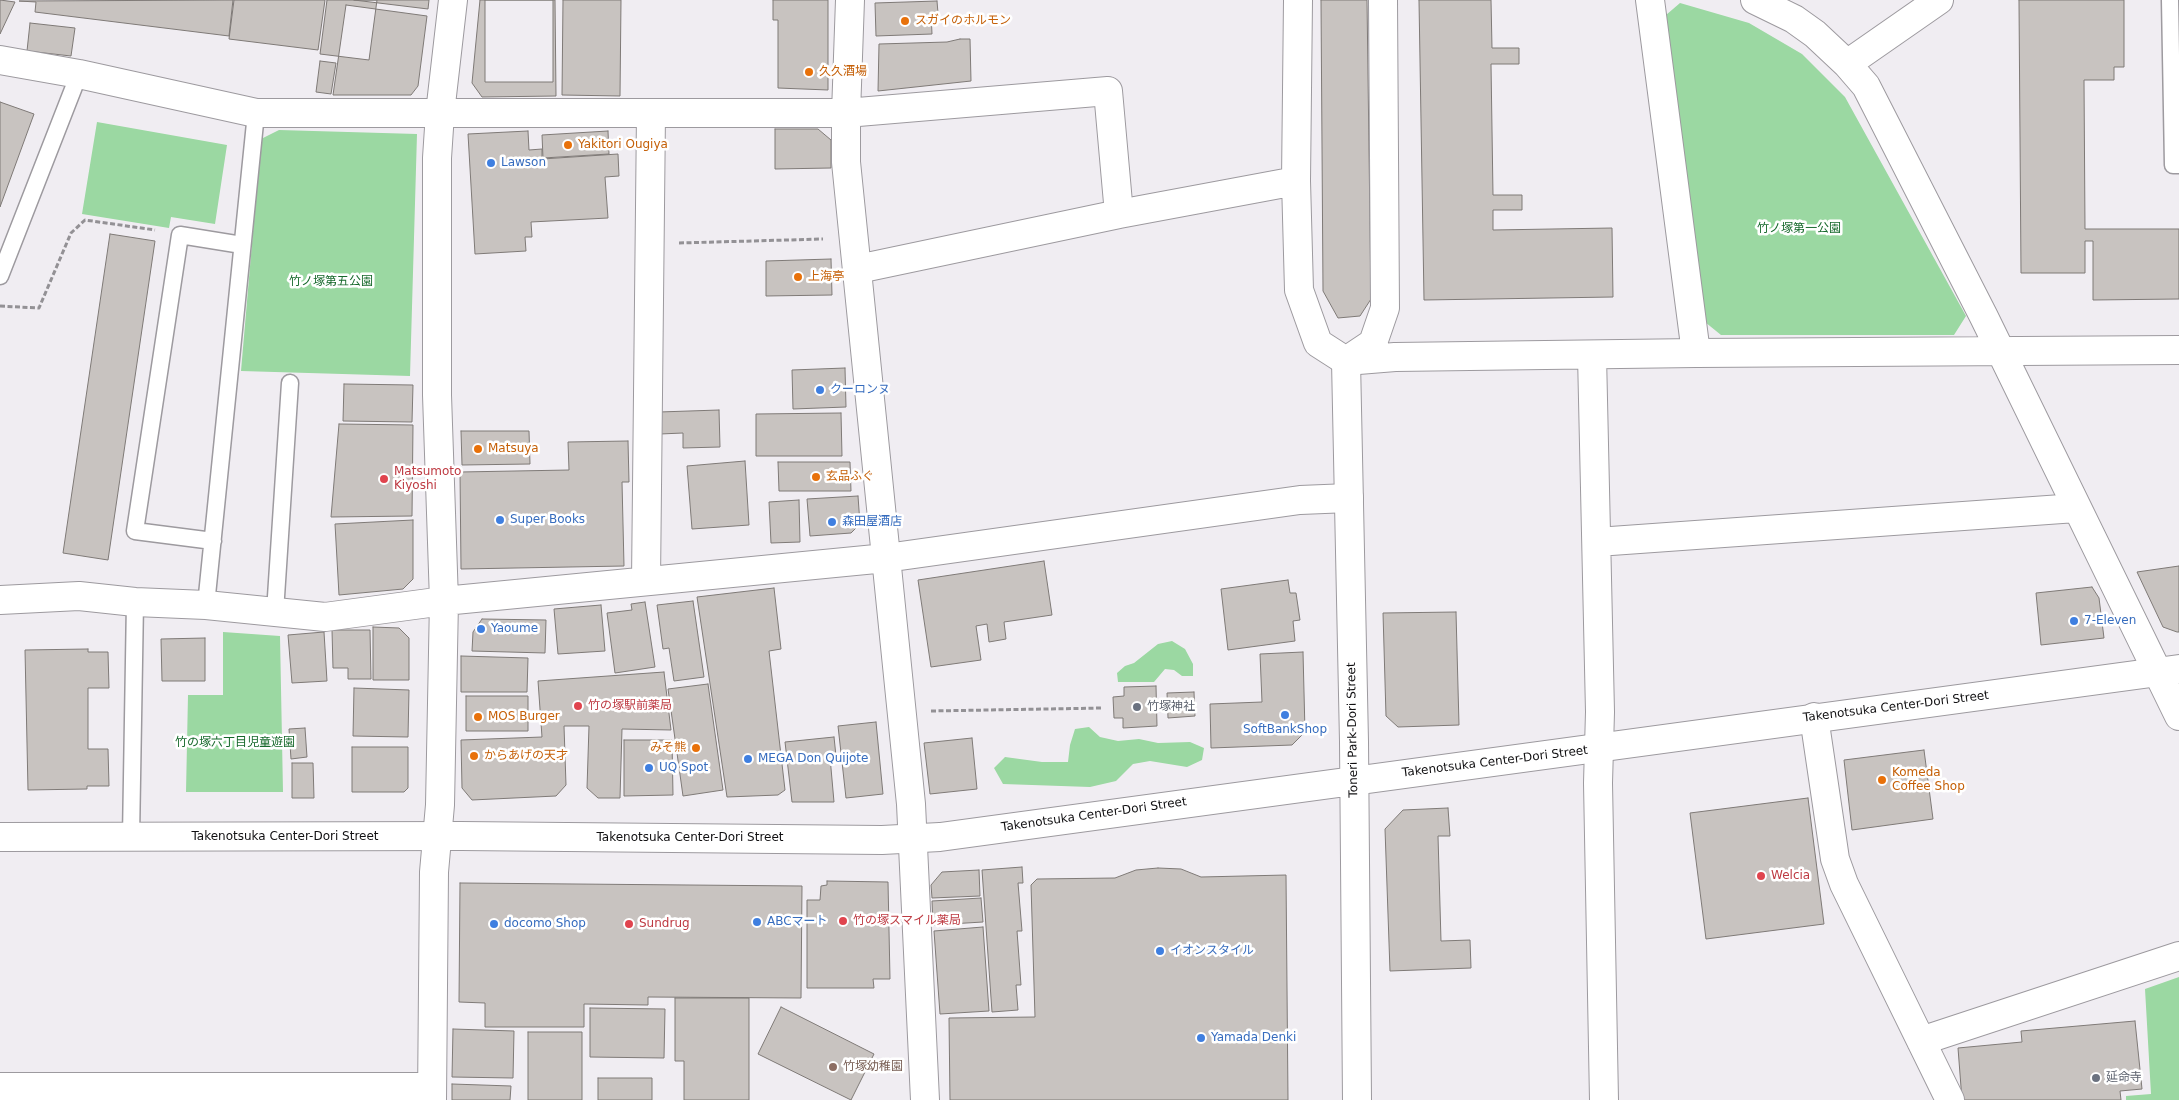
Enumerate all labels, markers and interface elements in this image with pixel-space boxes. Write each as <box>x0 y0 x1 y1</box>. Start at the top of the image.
place label: スガイのホルモン <box>915 14 1011 28</box>
marker: スガイのホルモン <box>899 15 911 27</box>
place label: 久久酒場 <box>819 65 867 79</box>
marker: 久久酒場 <box>803 66 815 78</box>
place label: Yakitori Ougiya <box>578 138 668 152</box>
marker: Yakitori Ougiya <box>562 139 574 151</box>
place label: Lawson <box>501 156 546 170</box>
marker: Lawson <box>485 157 497 169</box>
park label: 竹ノ塚第一公園 <box>1757 222 1841 236</box>
place label: 上海亭 <box>808 270 844 284</box>
marker: 上海亭 <box>792 271 804 283</box>
park label: 竹ノ塚第五公園 <box>289 275 373 289</box>
place label: クーロンヌ <box>830 383 890 397</box>
marker: クーロンヌ <box>814 384 826 396</box>
place label: Matsuya <box>488 442 539 456</box>
marker: Matsuya <box>472 443 484 455</box>
place label: Matsumoto Kiyoshi <box>394 465 461 493</box>
place label: 玄品ふぐ <box>826 470 874 484</box>
marker: 玄品ふぐ <box>810 471 822 483</box>
marker: Matsumoto Kiyoshi <box>378 473 390 485</box>
place label: Super Books <box>510 513 585 527</box>
marker: Super Books <box>494 514 506 526</box>
place label: 森田屋酒店 <box>842 515 902 529</box>
marker: 森田屋酒店 <box>826 516 838 528</box>
place label: 7-Eleven <box>2084 614 2136 628</box>
marker: 7-Eleven <box>2068 615 2080 627</box>
place label: Yaoume <box>491 622 538 636</box>
marker: Yaoume <box>475 623 487 635</box>
street label: Toneri Park-Dori Street <box>1345 662 1361 798</box>
street label: Takenotsuka Center-Dori Street <box>1802 688 1990 726</box>
place label: 竹の塚駅前薬局 <box>588 699 672 713</box>
marker: 竹の塚駅前薬局 <box>572 700 584 712</box>
place label: 竹塚神社 <box>1147 700 1195 714</box>
marker: 竹塚神社 <box>1131 701 1143 713</box>
marker: SoftBankShop <box>1279 709 1291 721</box>
place label: MOS Burger <box>488 710 560 724</box>
marker: MOS Burger <box>472 711 484 723</box>
place label: SoftBankShop <box>1243 723 1327 737</box>
park label: 竹の塚六丁目児童遊園 <box>175 736 295 750</box>
place label: みそ熊 <box>650 741 686 755</box>
marker: みそ熊 <box>690 742 702 754</box>
street label: Takenotsuka Center-Dori Street <box>1401 743 1589 781</box>
place label: からあげの天才 <box>484 749 568 763</box>
marker: からあげの天才 <box>468 750 480 762</box>
place label: MEGA Don Quijote <box>758 752 868 766</box>
marker: MEGA Don Quijote <box>742 753 754 765</box>
place label: UQ Spot <box>659 761 708 775</box>
marker: UQ Spot <box>643 762 655 774</box>
place label: Komeda Coffee Shop <box>1892 766 1965 794</box>
marker: Komeda Coffee Shop <box>1876 774 1888 786</box>
street label: Takenotsuka Center-Dori Street <box>1000 795 1188 835</box>
street label: Takenotsuka Center-Dori Street <box>191 830 379 844</box>
street label: Takenotsuka Center-Dori Street <box>596 831 784 845</box>
place label: Welcia <box>1771 869 1810 883</box>
marker: Welcia <box>1755 870 1767 882</box>
place label: 竹の塚スマイル薬局 <box>853 914 961 928</box>
place label: ABCマート <box>767 915 828 929</box>
marker: 竹の塚スマイル薬局 <box>837 915 849 927</box>
marker: ABCマート <box>751 916 763 928</box>
place label: docomo Shop <box>504 917 586 931</box>
place label: Sundrug <box>639 917 690 931</box>
marker: docomo Shop <box>488 918 500 930</box>
marker: Sundrug <box>623 918 635 930</box>
place label: イオンスタイル <box>1170 944 1254 958</box>
marker: イオンスタイル <box>1154 945 1166 957</box>
place label: Yamada Denki <box>1211 1031 1296 1045</box>
marker: Yamada Denki <box>1195 1032 1207 1044</box>
place label: 竹塚幼稚園 <box>843 1060 903 1074</box>
marker: 竹塚幼稚園 <box>827 1061 839 1073</box>
place label: 延命寺 <box>2106 1071 2142 1085</box>
marker: 延命寺 <box>2090 1072 2102 1084</box>

